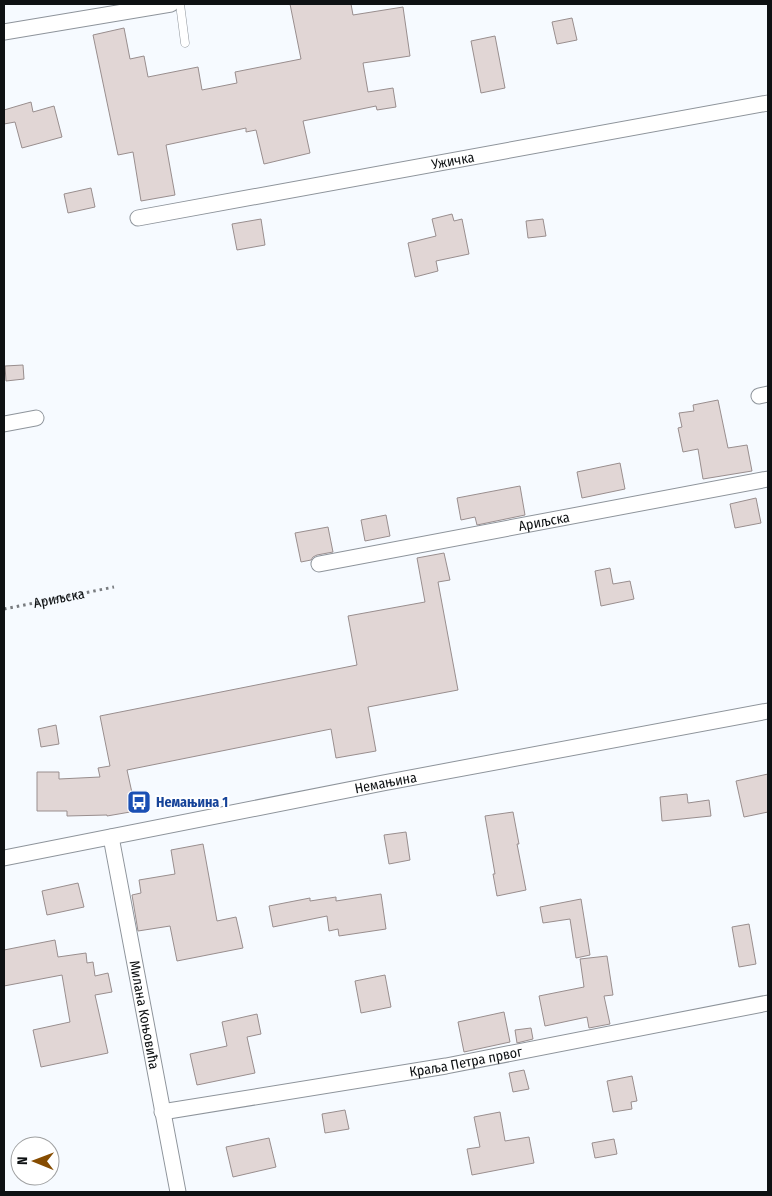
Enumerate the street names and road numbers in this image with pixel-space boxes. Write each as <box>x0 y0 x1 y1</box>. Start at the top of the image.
street label: Ужичка <box>429 148 476 173</box>
street label: Ариљска <box>517 508 571 535</box>
street label: Ариљска <box>32 585 86 611</box>
street label: Немањина <box>353 768 418 797</box>
street label: Милана Коњовића <box>126 959 163 1071</box>
street label: Краља Петра првог <box>408 1043 524 1080</box>

